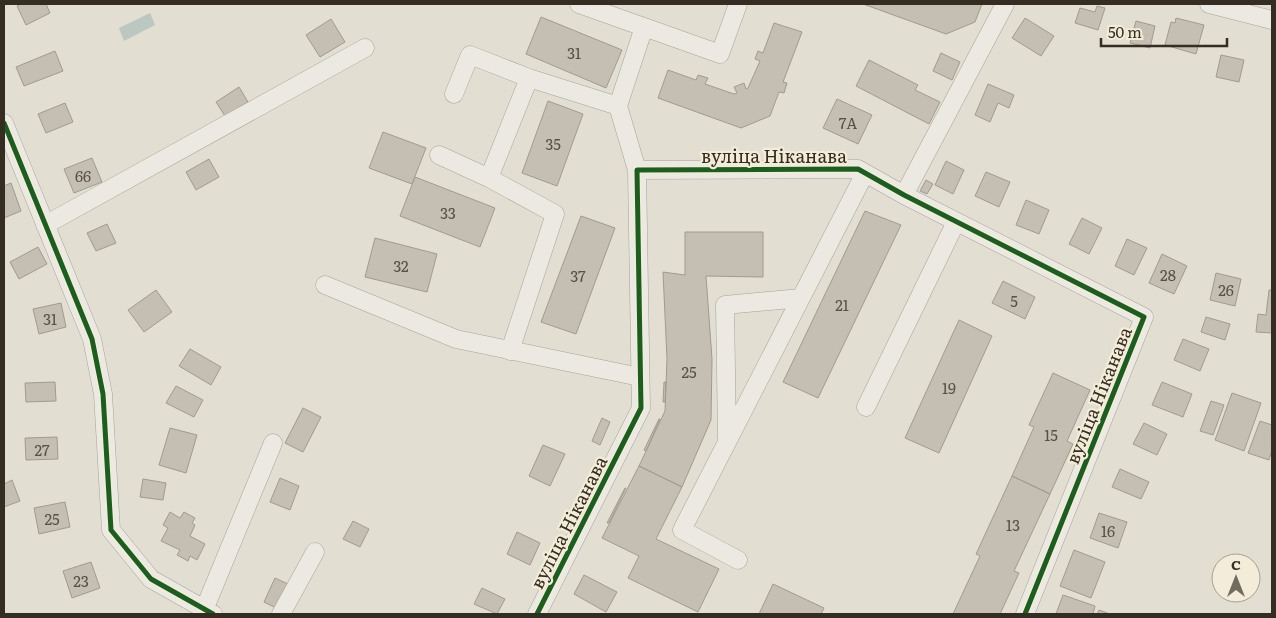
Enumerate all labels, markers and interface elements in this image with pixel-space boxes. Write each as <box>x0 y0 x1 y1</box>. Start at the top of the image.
scale bar <box>1101 15 1227 47</box>
text: 50 m <box>1108 20 1142 43</box>
house number: 31 <box>567 41 581 64</box>
house number: 7А <box>839 111 857 134</box>
house number: 35 <box>545 132 561 155</box>
street label: вуліца Ніканава <box>701 142 847 169</box>
house number: 66 <box>75 164 91 187</box>
house number: 33 <box>440 201 456 224</box>
house number: 32 <box>393 254 409 277</box>
house number: 28 <box>1160 263 1176 286</box>
house number: 37 <box>570 264 586 287</box>
house number: 26 <box>1218 278 1234 301</box>
house number: 5 <box>1010 289 1018 312</box>
house number: 21 <box>835 293 849 316</box>
house number: 31 <box>43 307 57 330</box>
street label: вуліца Ніканава <box>1058 322 1138 468</box>
house number: 25 <box>681 360 697 383</box>
house number: 19 <box>942 376 956 399</box>
house number: 15 <box>1044 423 1058 446</box>
house number: 27 <box>34 438 50 461</box>
street label: вуліца Ніканава <box>523 451 613 593</box>
house number: 25 <box>44 507 60 530</box>
house number: 13 <box>1006 513 1020 536</box>
house number: 16 <box>1101 519 1115 542</box>
north arrow <box>1211 553 1261 603</box>
text: С <box>1231 554 1241 574</box>
house number: 23 <box>73 569 89 592</box>

